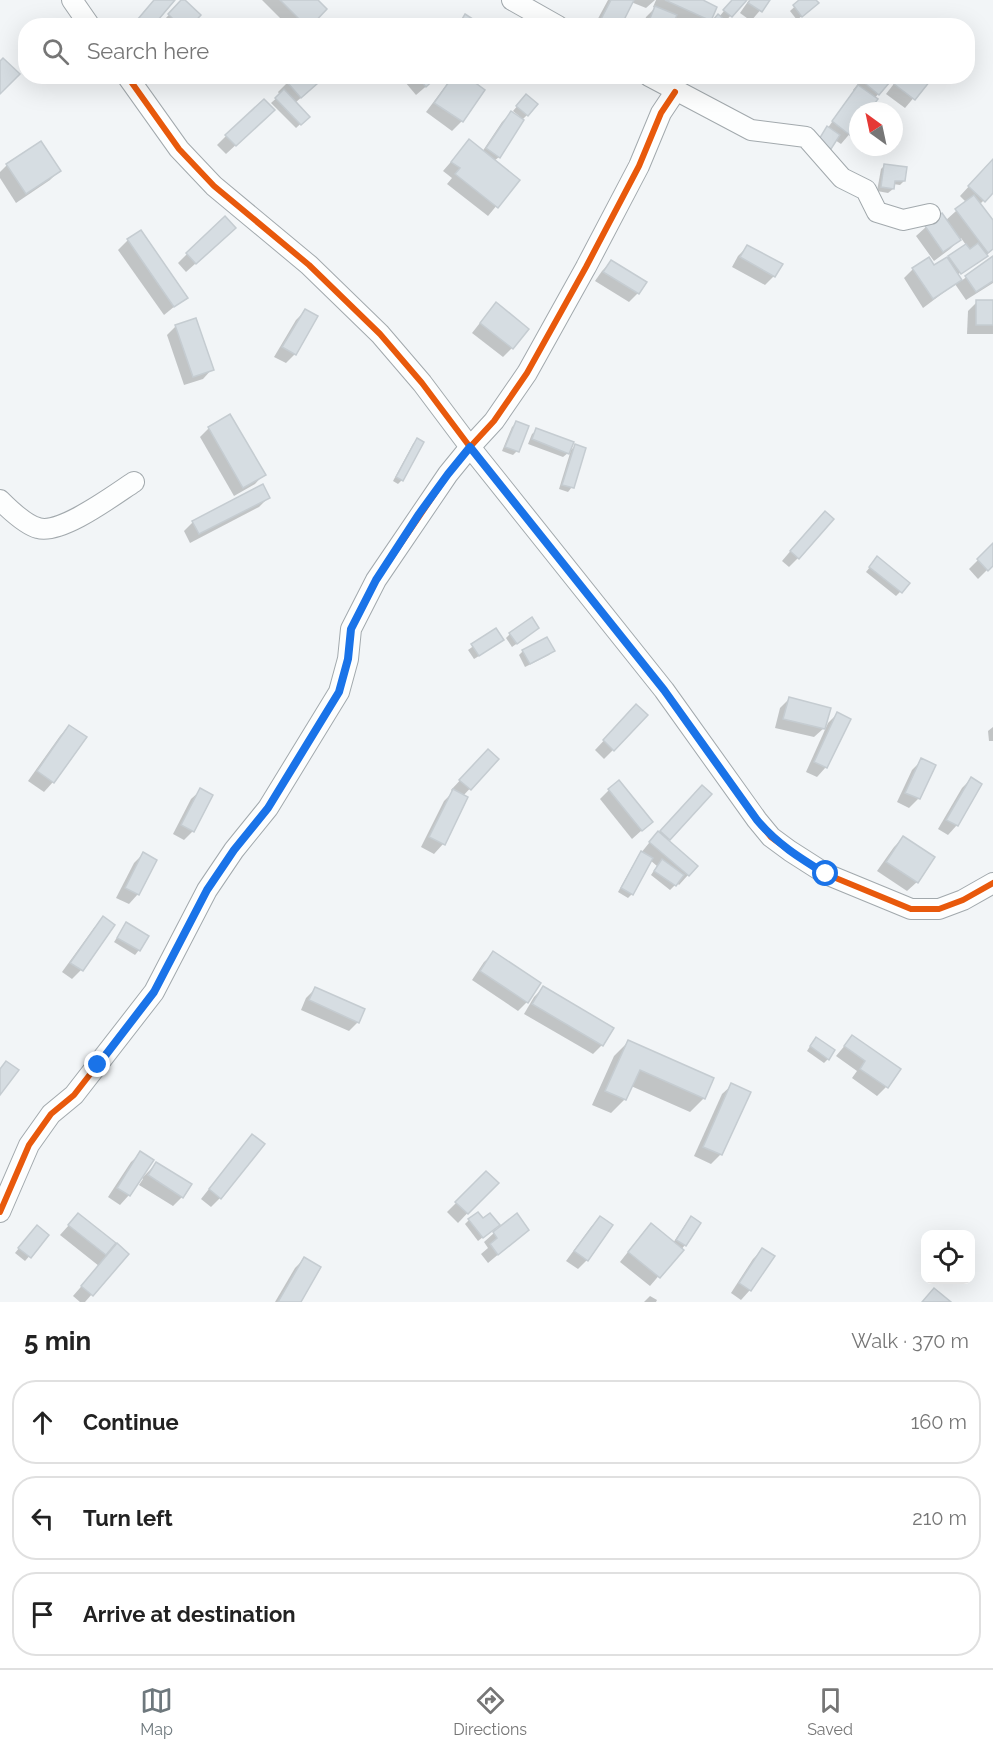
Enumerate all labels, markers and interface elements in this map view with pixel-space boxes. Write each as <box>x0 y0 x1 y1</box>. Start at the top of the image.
search box <box>18 18 975 84</box>
icon: search <box>39 35 72 68</box>
text: Search here <box>87 38 209 64</box>
north arrow <box>849 102 903 156</box>
route start <box>812 860 838 886</box>
route end <box>84 1051 110 1077</box>
map controls <box>921 1230 975 1284</box>
button: locate <box>921 1230 975 1284</box>
text: 5 min <box>24 1326 91 1356</box>
text: Walk · 370 m <box>851 1329 969 1353</box>
icon: ahead <box>26 1406 59 1439</box>
text: Continue <box>83 1409 179 1435</box>
text: 160 m <box>911 1410 967 1434</box>
icon: left <box>26 1502 59 1535</box>
text: Turn left <box>83 1505 173 1531</box>
text: 210 m <box>912 1506 967 1530</box>
icon: arrive <box>26 1598 59 1631</box>
text: Arrive at destination <box>83 1601 296 1627</box>
tab: Map <box>140 1684 173 1739</box>
tab: Directions <box>453 1684 527 1739</box>
tab: Saved <box>807 1684 853 1739</box>

